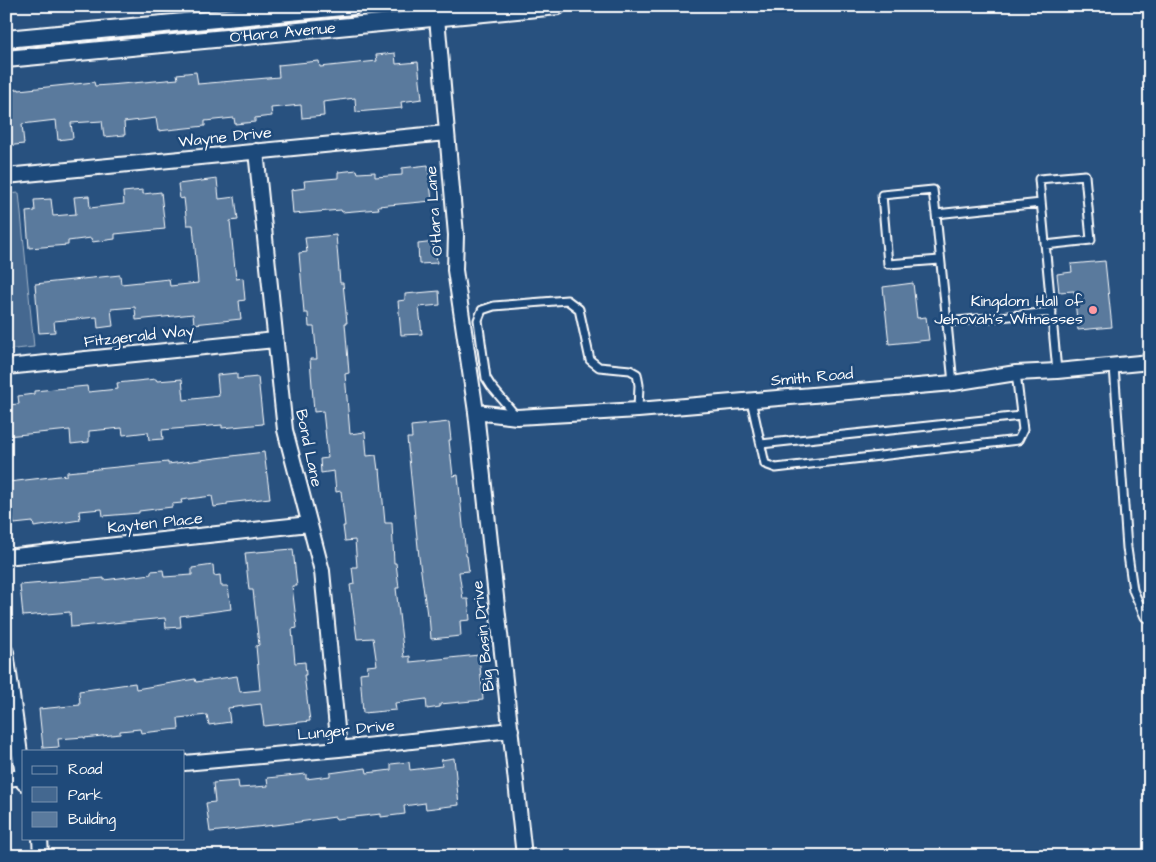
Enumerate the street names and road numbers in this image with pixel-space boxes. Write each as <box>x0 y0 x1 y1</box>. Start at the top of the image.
street label: O'Hara Avenue <box>229 16 337 48</box>
street label: Wayne Drive <box>177 121 273 154</box>
street label: O'Hara Lane <box>420 165 448 257</box>
street label: Fitzgerald Way <box>83 319 196 354</box>
street label: Smith Road <box>770 362 854 392</box>
street label: Bond Lane <box>290 407 328 489</box>
street label: Kayten Place <box>106 507 204 540</box>
street label: Big Basin Drive <box>466 579 501 693</box>
street label: Lunger Drive <box>296 714 396 747</box>

